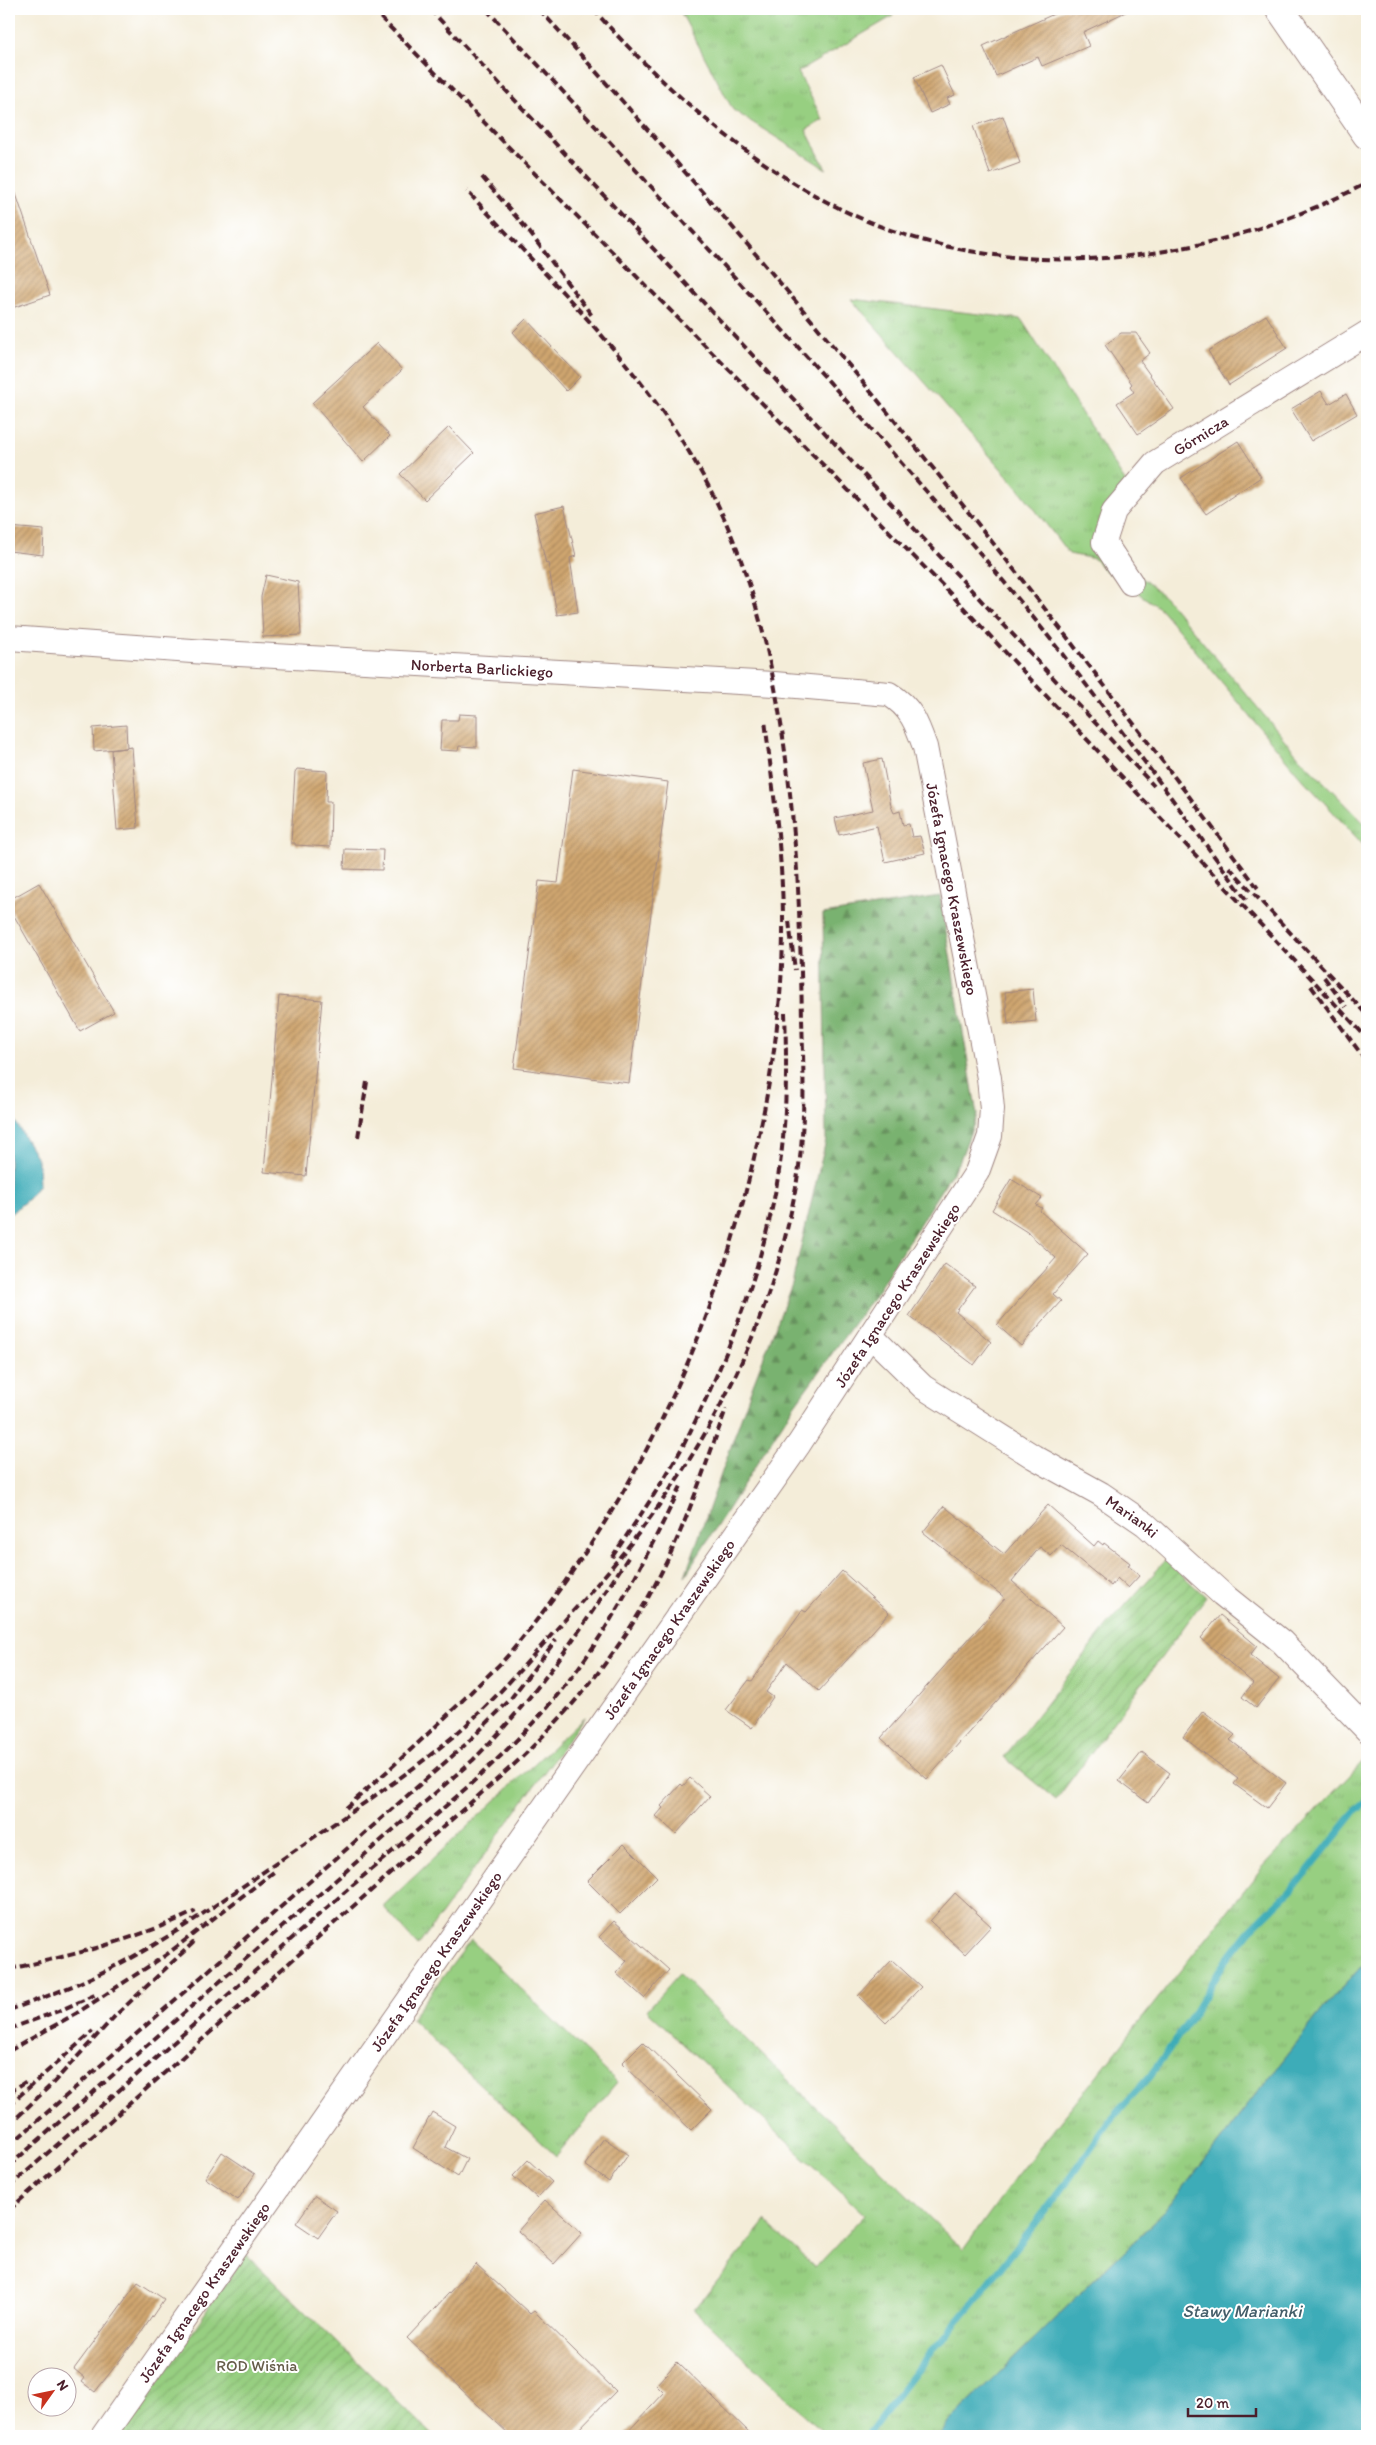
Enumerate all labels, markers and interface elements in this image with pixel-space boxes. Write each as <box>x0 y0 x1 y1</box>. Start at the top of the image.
street label: Górnicza <box>1170 411 1232 460</box>
street label: Norberta Barlickiego <box>410 655 554 682</box>
street label: Józefa Ignacego Kraszewskiego <box>922 781 982 997</box>
street label: Józefa Ignacego Kraszewskiego <box>831 1200 964 1391</box>
street label: Marianki <box>1102 1491 1162 1542</box>
street label: Józefa Ignacego Kraszewskiego <box>600 1535 739 1723</box>
street label: Józefa Ignacego Kraszewskiego <box>367 1867 506 2055</box>
street label: Józefa Ignacego Kraszewskiego <box>135 2198 274 2386</box>
water label: Stawy Marianki <box>1182 2300 1304 2322</box>
park label: ROD Wiśnia <box>216 2356 298 2375</box>
north arrow <box>28 2368 78 2418</box>
text: N <box>53 2377 72 2394</box>
scale bar <box>1188 2385 1256 2417</box>
text: 20 m <box>1196 2394 1230 2412</box>

